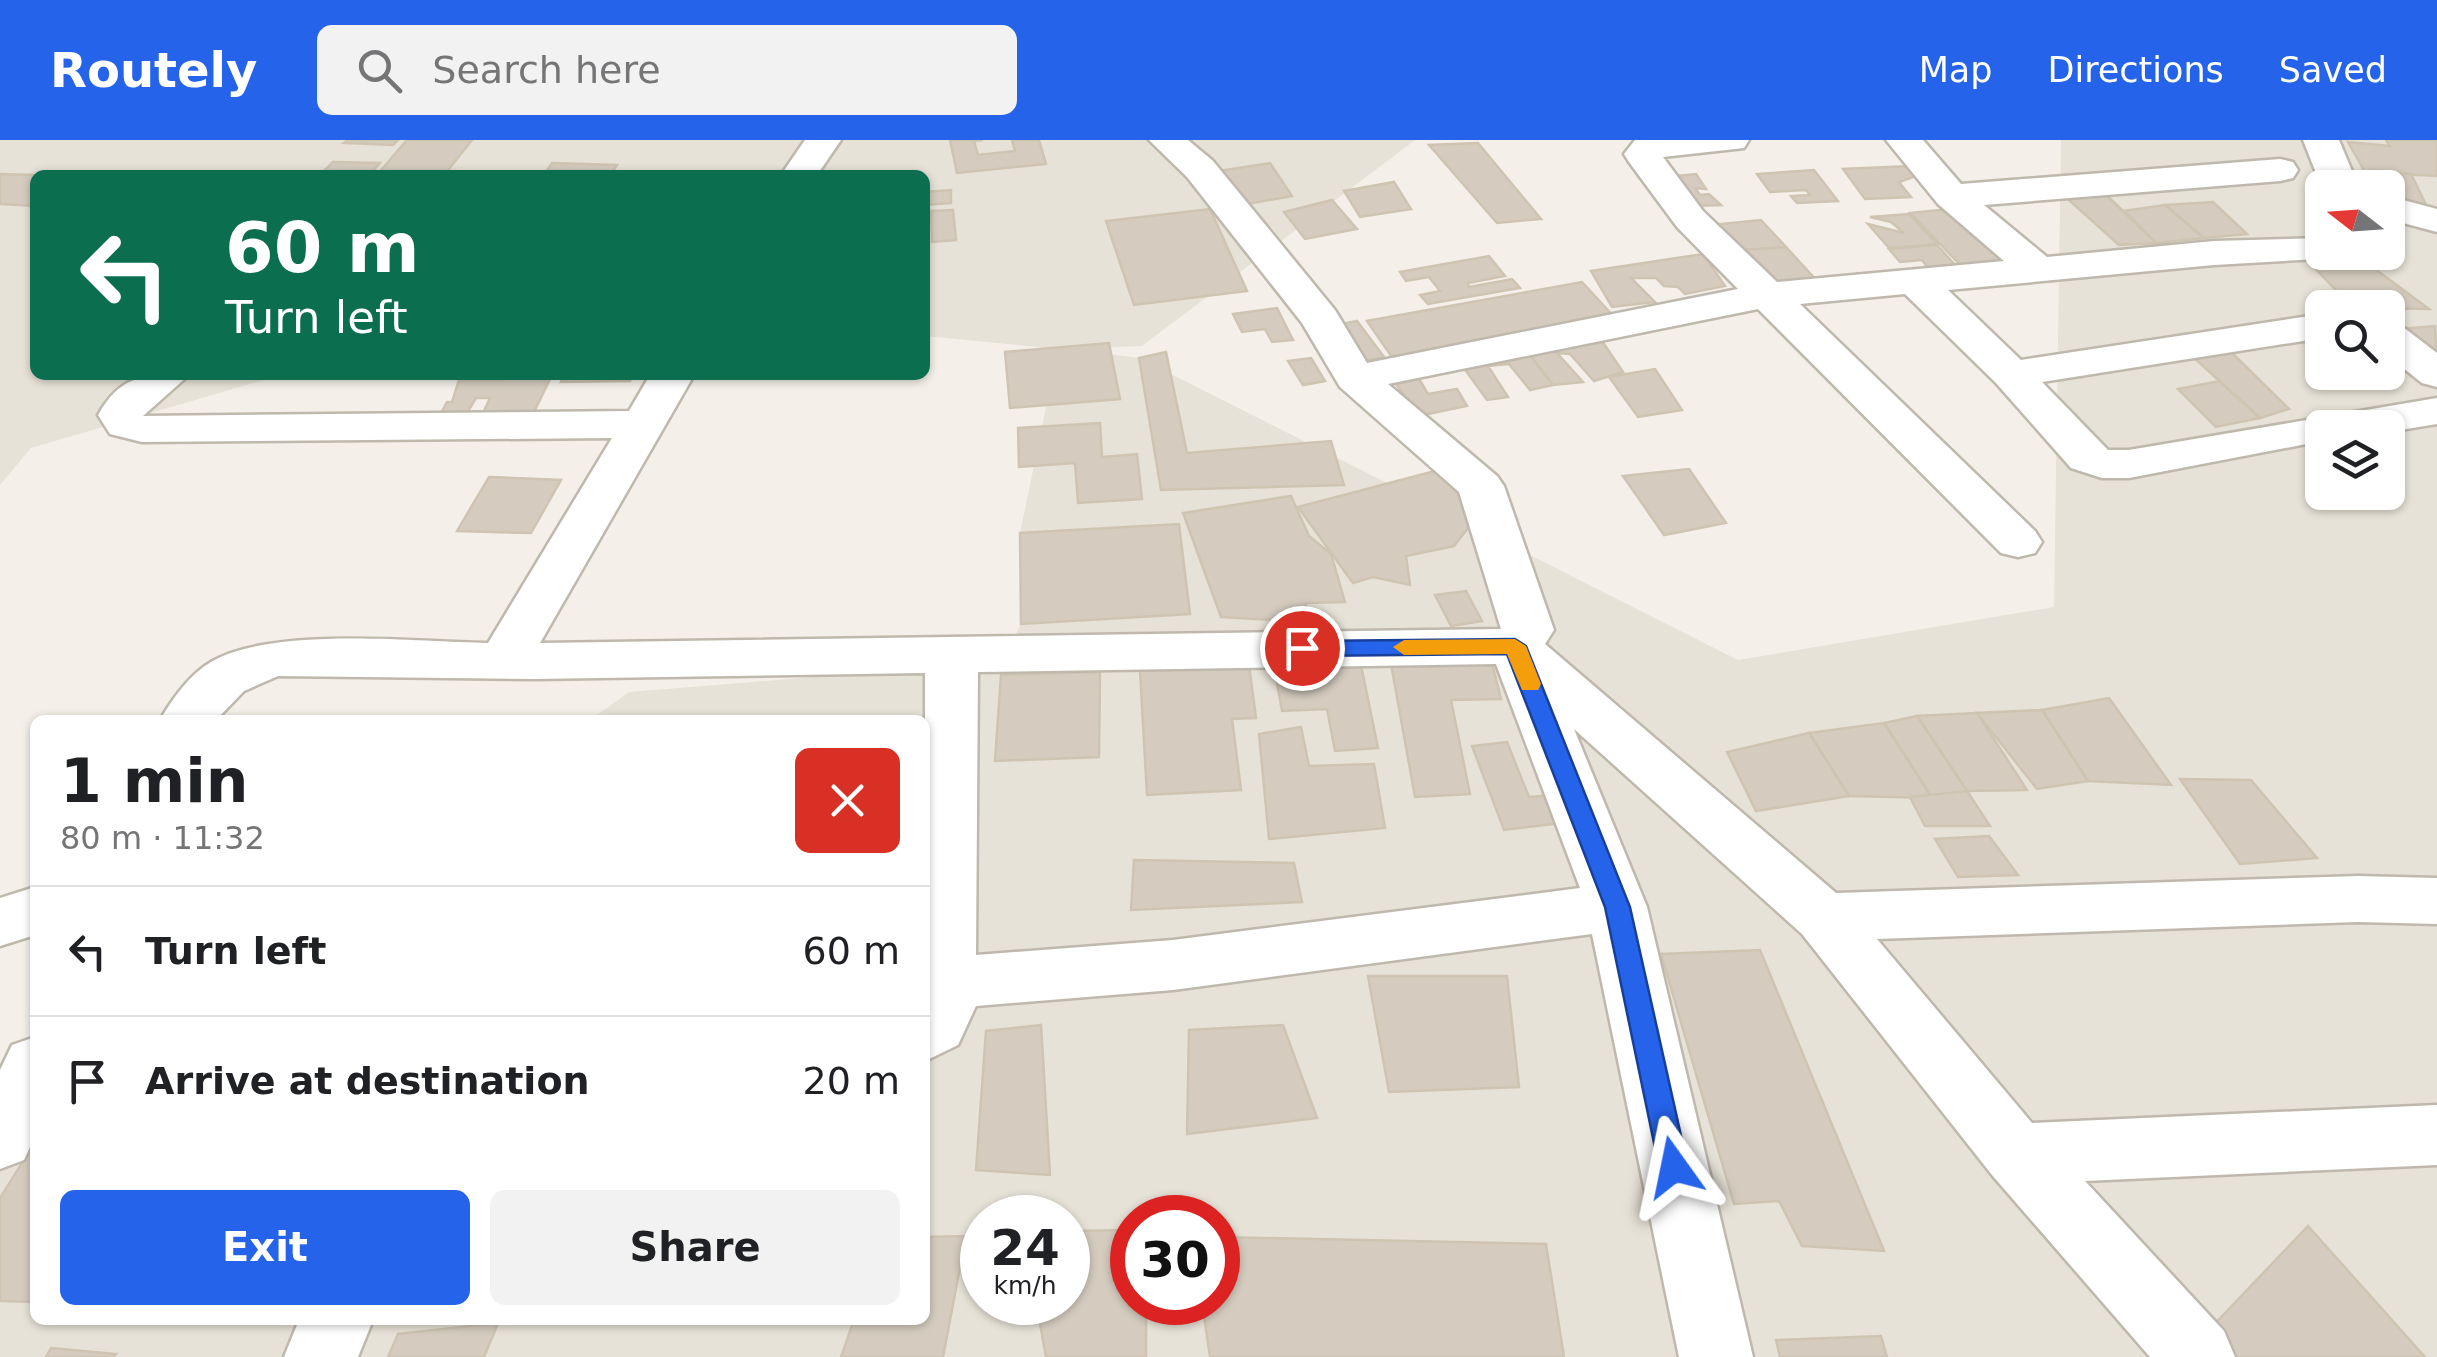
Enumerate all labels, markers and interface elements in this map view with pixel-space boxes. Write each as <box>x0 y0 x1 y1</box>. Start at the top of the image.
search box <box>317 25 1017 115</box>
text: Routely <box>50 42 257 98</box>
icon: search <box>352 43 407 98</box>
text: Search here <box>432 48 661 92</box>
text: Map <box>1919 50 1993 90</box>
text: Directions <box>2048 50 2224 90</box>
text: Saved <box>2279 50 2387 90</box>
north arrow <box>2305 170 2405 270</box>
map controls <box>2305 170 2405 510</box>
text: 60 m <box>225 207 420 289</box>
icon: left <box>60 210 190 340</box>
button: search <box>2305 290 2405 390</box>
text: Turn left <box>225 291 408 344</box>
button: layers <box>2305 410 2405 510</box>
pin <box>1260 606 1345 691</box>
icon: arrive <box>1275 621 1330 676</box>
text: 1 min <box>60 746 248 816</box>
button: close <box>795 748 900 853</box>
text: 80 m · 11:32 <box>60 819 265 857</box>
icon: left <box>60 924 115 979</box>
text: Turn left <box>145 929 326 973</box>
text: 60 m <box>803 929 900 973</box>
icon: arrive <box>60 1054 115 1109</box>
text: Arrive at destination <box>145 1059 590 1103</box>
text: 20 m <box>803 1059 900 1103</box>
position arrow <box>1622 1115 1726 1219</box>
button: Exit <box>60 1190 470 1305</box>
button: Share <box>490 1190 900 1305</box>
speed limit sign: 30 <box>1110 1195 1240 1325</box>
text: 24 <box>990 1219 1060 1277</box>
text: km/h <box>993 1271 1057 1300</box>

